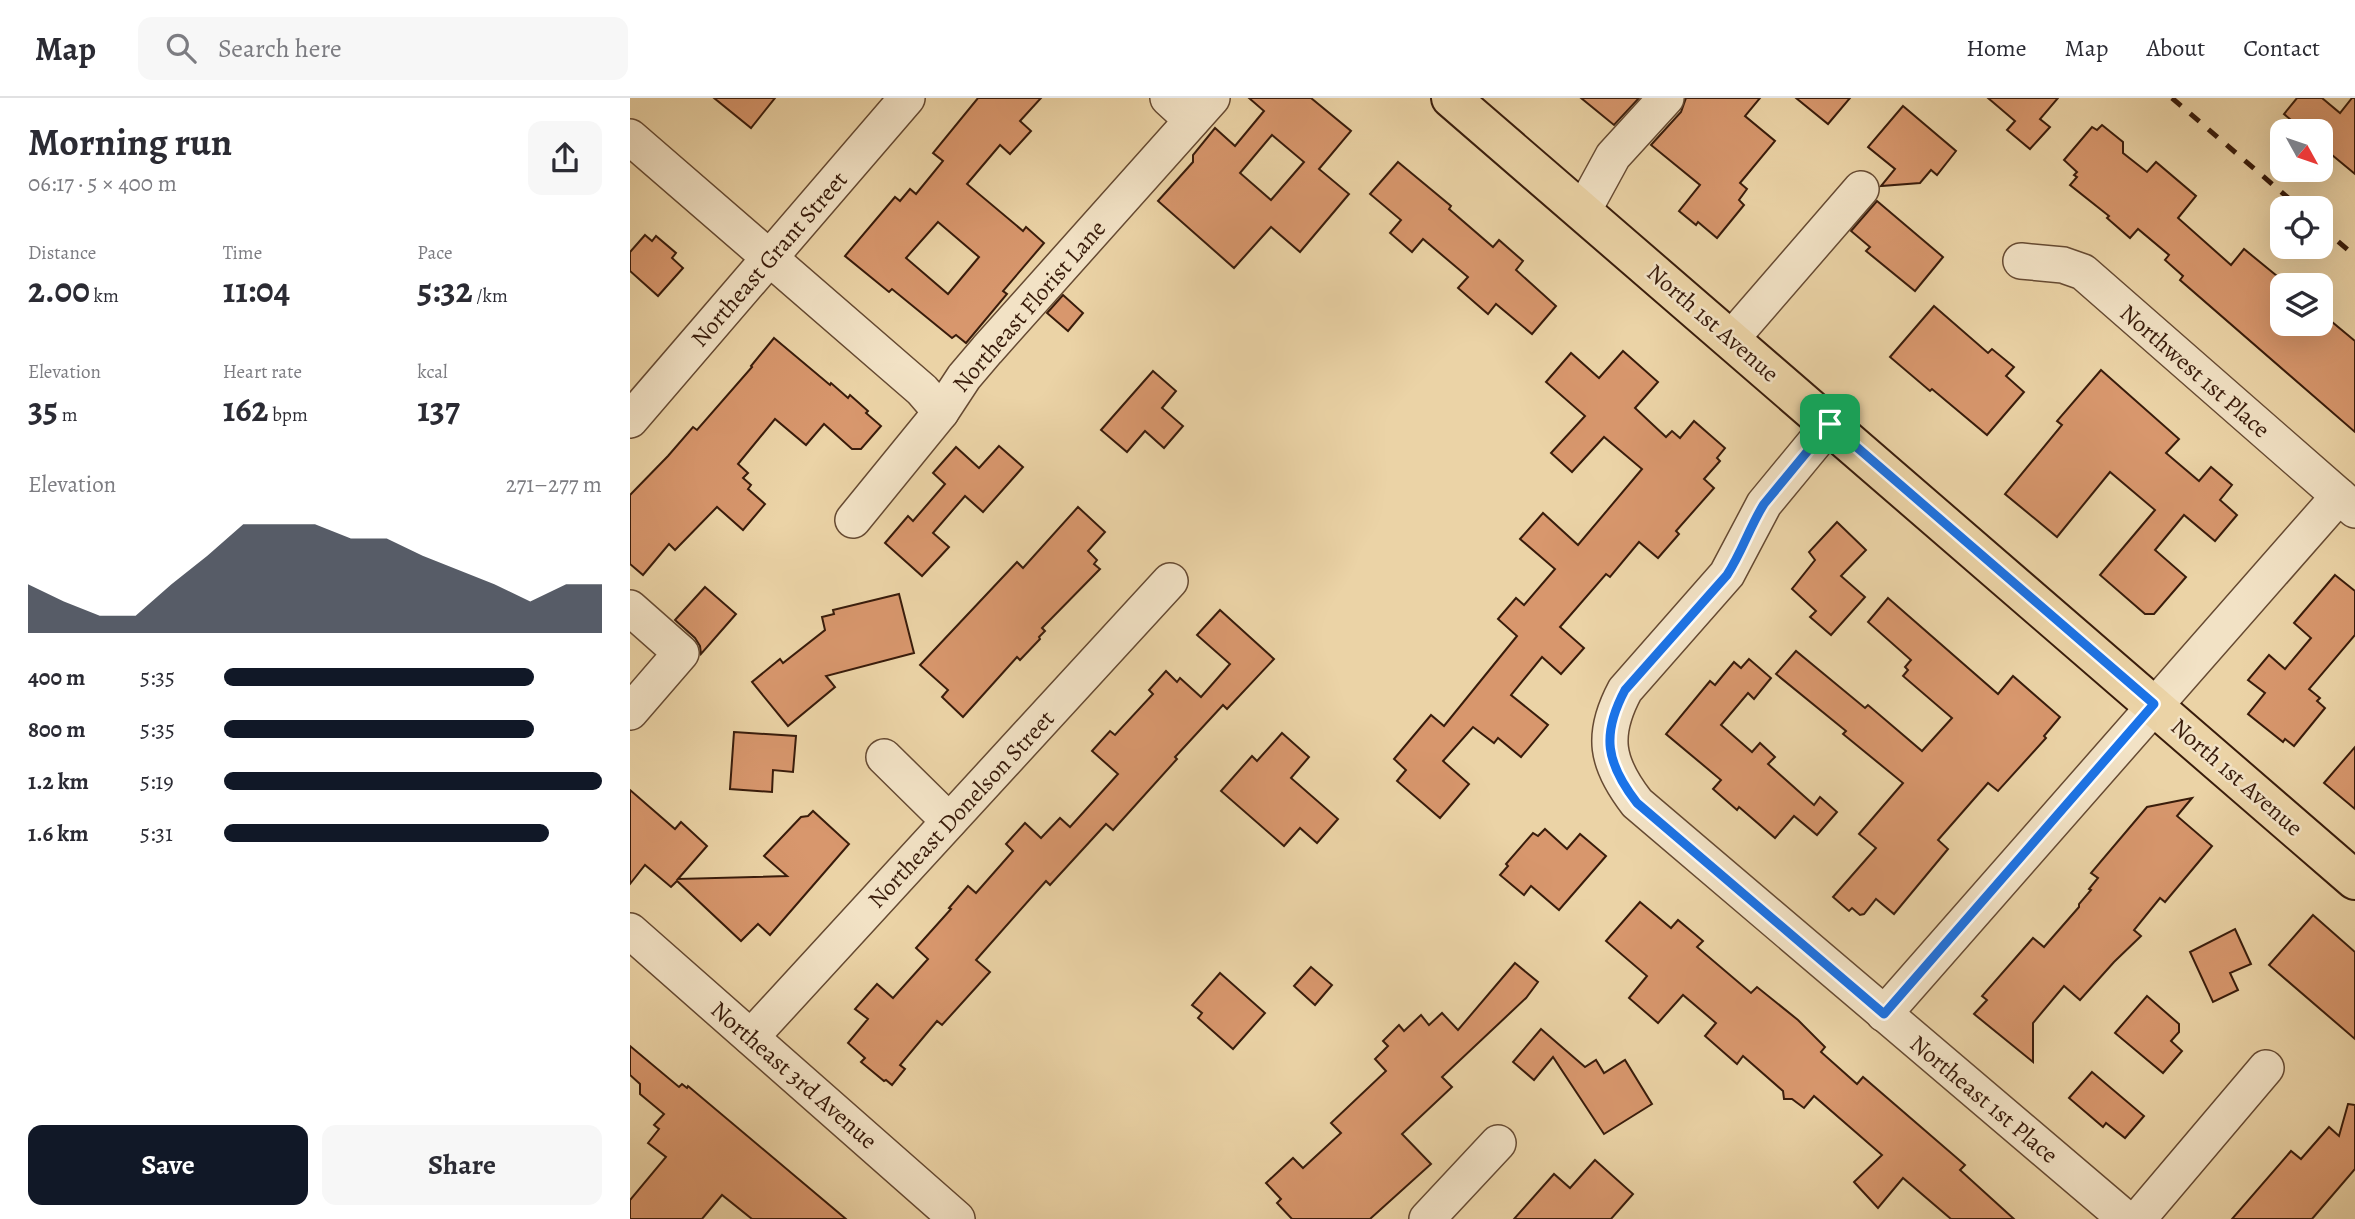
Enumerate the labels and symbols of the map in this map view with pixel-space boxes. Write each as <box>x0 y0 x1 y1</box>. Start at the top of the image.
north arrow <box>2270 119 2333 182</box>
street label: Northeast Grant Street <box>684 164 854 354</box>
street label: Northeast Florist Lane <box>945 213 1113 399</box>
street label: North 1st Avenue <box>1640 257 1786 389</box>
street label: Northwest 1st Place <box>2113 297 2277 445</box>
pin <box>1800 394 1860 454</box>
street label: Northeast Donelson Street <box>861 703 1061 915</box>
street label: North 1st Avenue <box>2164 711 2310 843</box>
street label: Northeast 3rd Avenue <box>704 994 884 1156</box>
street label: Northeast 1st Place <box>1903 1028 2065 1170</box>

